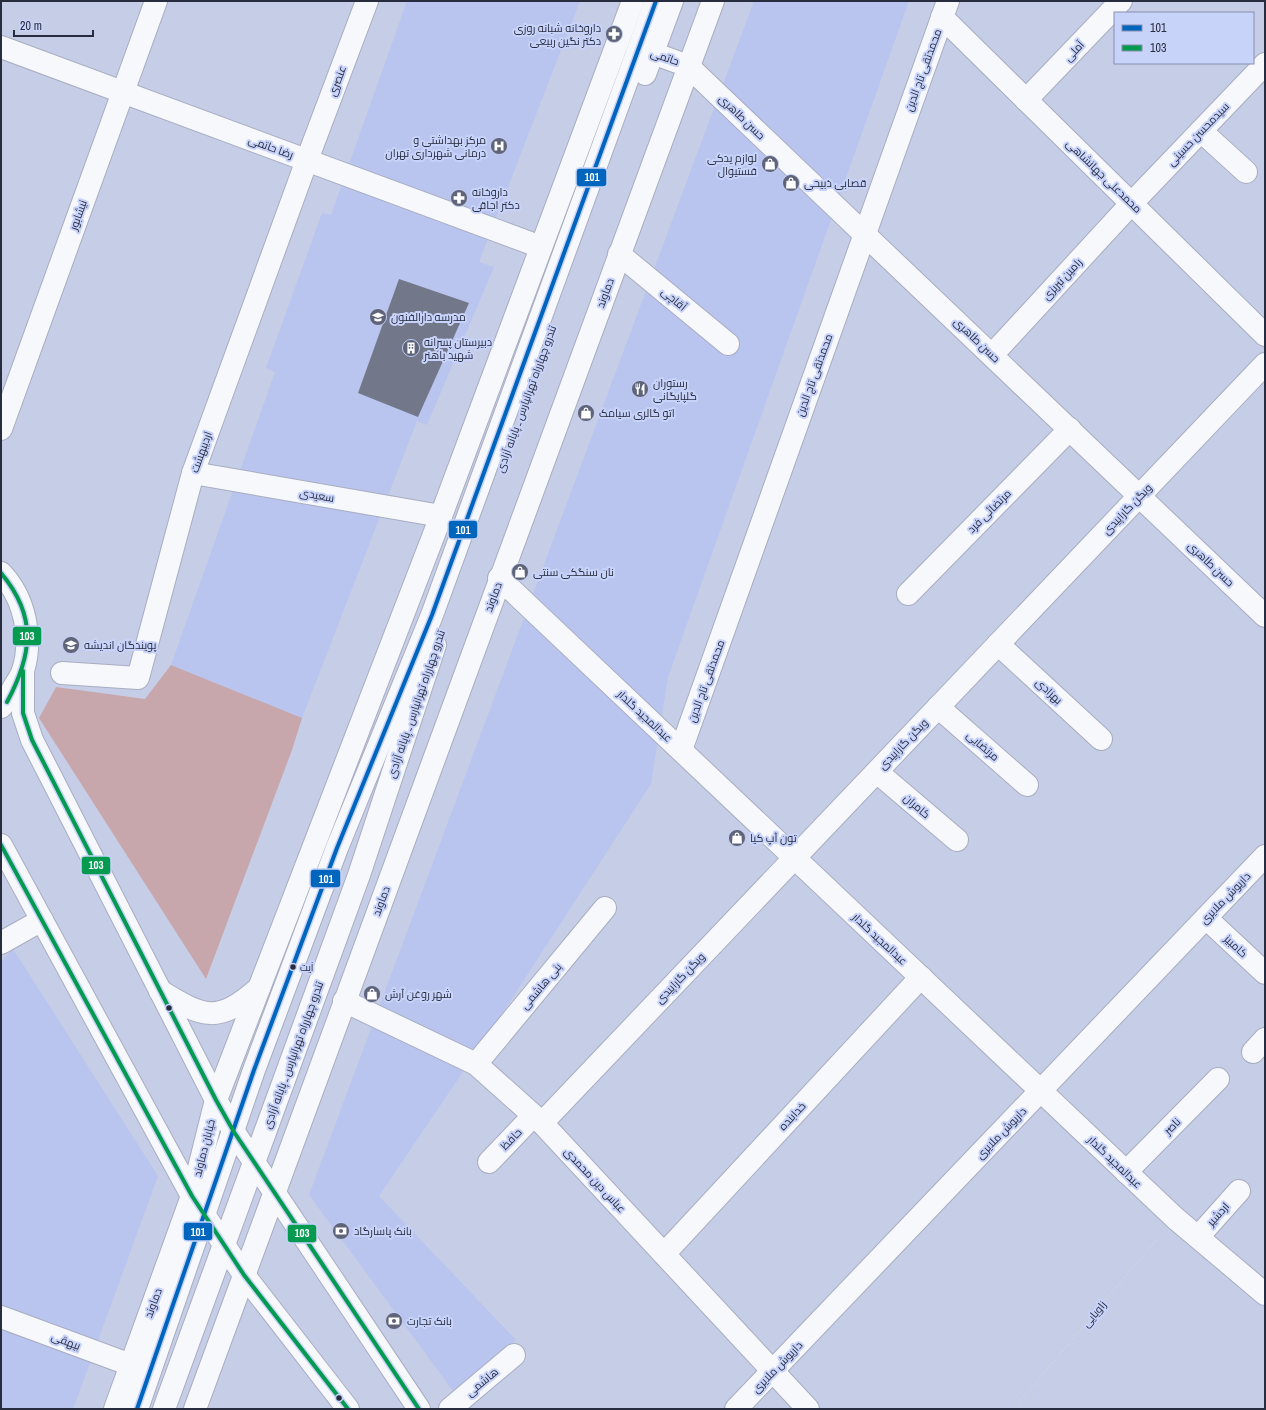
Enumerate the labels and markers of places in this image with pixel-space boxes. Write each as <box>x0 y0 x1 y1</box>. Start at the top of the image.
place label: داروخانه شبانه روزی دکتر نگین ربیعی <box>514 21 601 48</box>
pharmacy icon: داروخانه شبانه روزی دکتر نگین ربیعی <box>604 24 624 44</box>
place label: مرکز بهداشتی و درمانی شهرداری تهران <box>385 133 486 160</box>
hospital icon: مرکز بهداشتی و درمانی شهرداری تهران <box>489 136 509 156</box>
place label: لوازم یدکی فستیوال <box>707 151 757 178</box>
shop icon: لوازم یدکی فستیوال <box>760 154 780 174</box>
shop icon: قصابی ذبیحی <box>781 173 801 193</box>
place label: قصابی ذبیحی <box>804 176 866 190</box>
place label: داروخانه دکتر اجاقی <box>472 185 520 212</box>
pharmacy icon: داروخانه دکتر اجاقی <box>449 188 469 208</box>
school or university icon: مدرسه دارالفنون <box>368 307 388 327</box>
place label: مدرسه دارالفنون <box>391 310 466 324</box>
place label: دبیرستان پسرانه شهید باهنر <box>423 335 492 362</box>
building icon: دبیرستان پسرانه شهید باهنر <box>401 338 421 358</box>
place label: رستوران گلپایگانی <box>653 376 697 403</box>
restaurant icon: رستوران گلپایگانی <box>630 379 650 399</box>
shop icon: اتو گالری سیامک <box>576 403 596 423</box>
place label: اتو گالری سیامک <box>599 406 675 420</box>
shop icon: نان سنگکی سنتی <box>510 562 530 582</box>
place label: نان سنگکی سنتی <box>533 565 614 579</box>
school or university icon: پویندگان اندیشه <box>61 635 81 655</box>
place label: پویندگان اندیشه <box>84 638 156 652</box>
shop icon: تون آپ کیا <box>727 828 747 848</box>
place label: تون آپ کیا <box>750 831 797 845</box>
place label: آیت <box>300 961 314 974</box>
marker: آیت <box>288 962 298 972</box>
shop icon: شهر روغن آرش <box>362 984 382 1004</box>
place label: شهر روغن آرش <box>385 987 452 1001</box>
unlabelled marker <box>164 1003 174 1013</box>
bank icon: بانک پاسارگاد <box>331 1221 351 1241</box>
place label: بانک پاسارگاد <box>354 1224 412 1238</box>
bank icon: بانک تجارت <box>384 1311 404 1331</box>
place label: بانک تجارت <box>407 1314 452 1328</box>
unlabelled marker <box>334 1393 344 1403</box>

